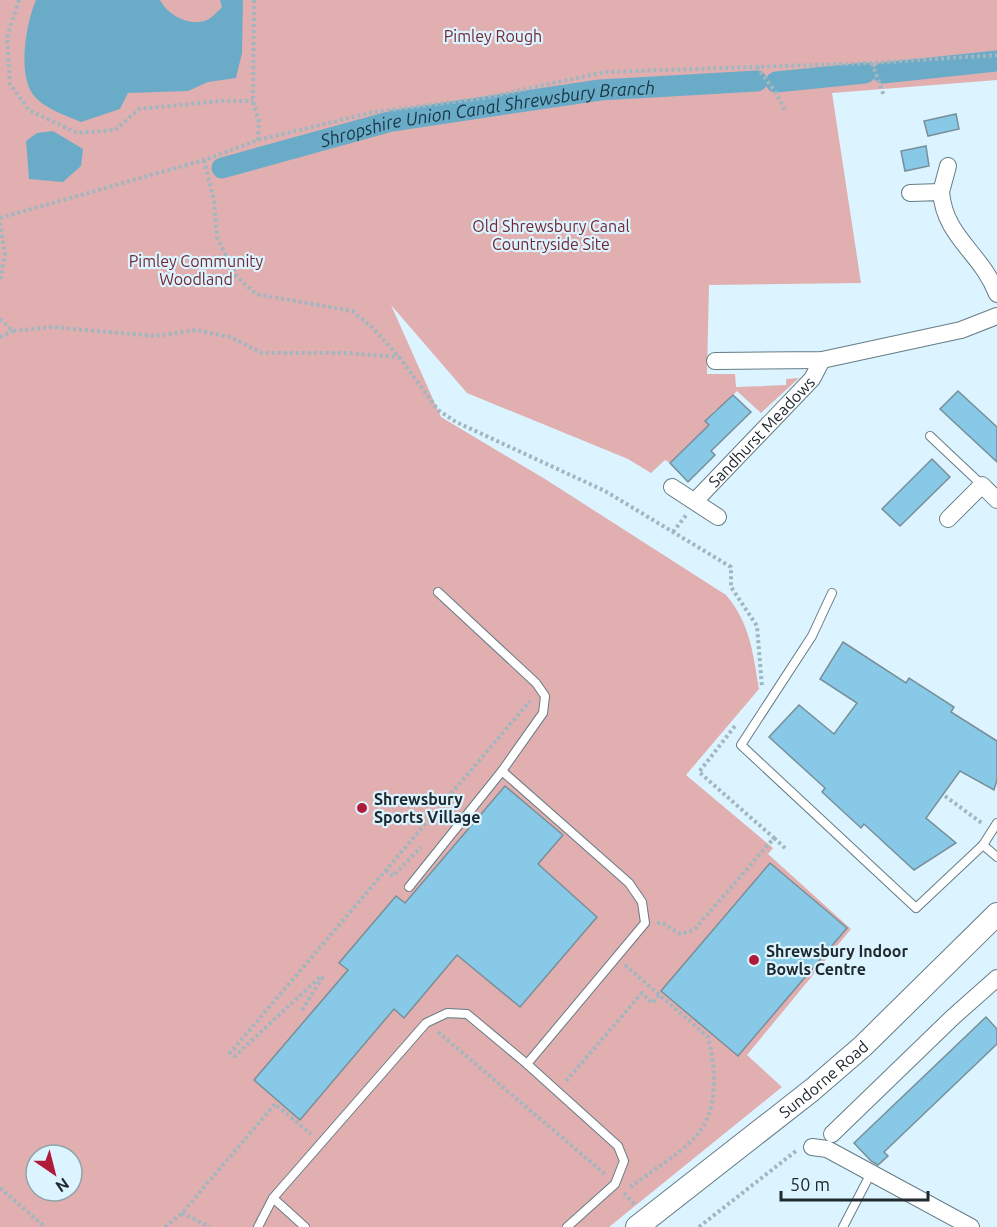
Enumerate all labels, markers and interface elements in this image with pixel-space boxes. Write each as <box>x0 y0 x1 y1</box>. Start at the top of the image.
park label: Pimley Rough <box>444 27 542 45</box>
water label: Shropshire Union Canal Shrewsbury Branch <box>317 77 656 151</box>
park label: Old Shrewsbury Canal Countryside Site <box>472 217 630 253</box>
park label: Pimley Community Woodland <box>129 252 264 288</box>
street label: Sandhurst Meadows <box>705 373 818 490</box>
place label: Shrewsbury Sports Village <box>374 790 481 826</box>
marker: Shrewsbury Sports Village <box>355 801 369 815</box>
place label: Shrewsbury Indoor Bowls Centre <box>766 942 908 978</box>
marker: Shrewsbury Indoor Bowls Centre <box>747 953 761 967</box>
street label: Sundorne Road <box>776 1037 871 1121</box>
north arrow <box>24 1143 84 1203</box>
scale bar <box>781 1164 928 1202</box>
text: N <box>53 1174 73 1196</box>
text: 50 m <box>790 1174 830 1194</box>

